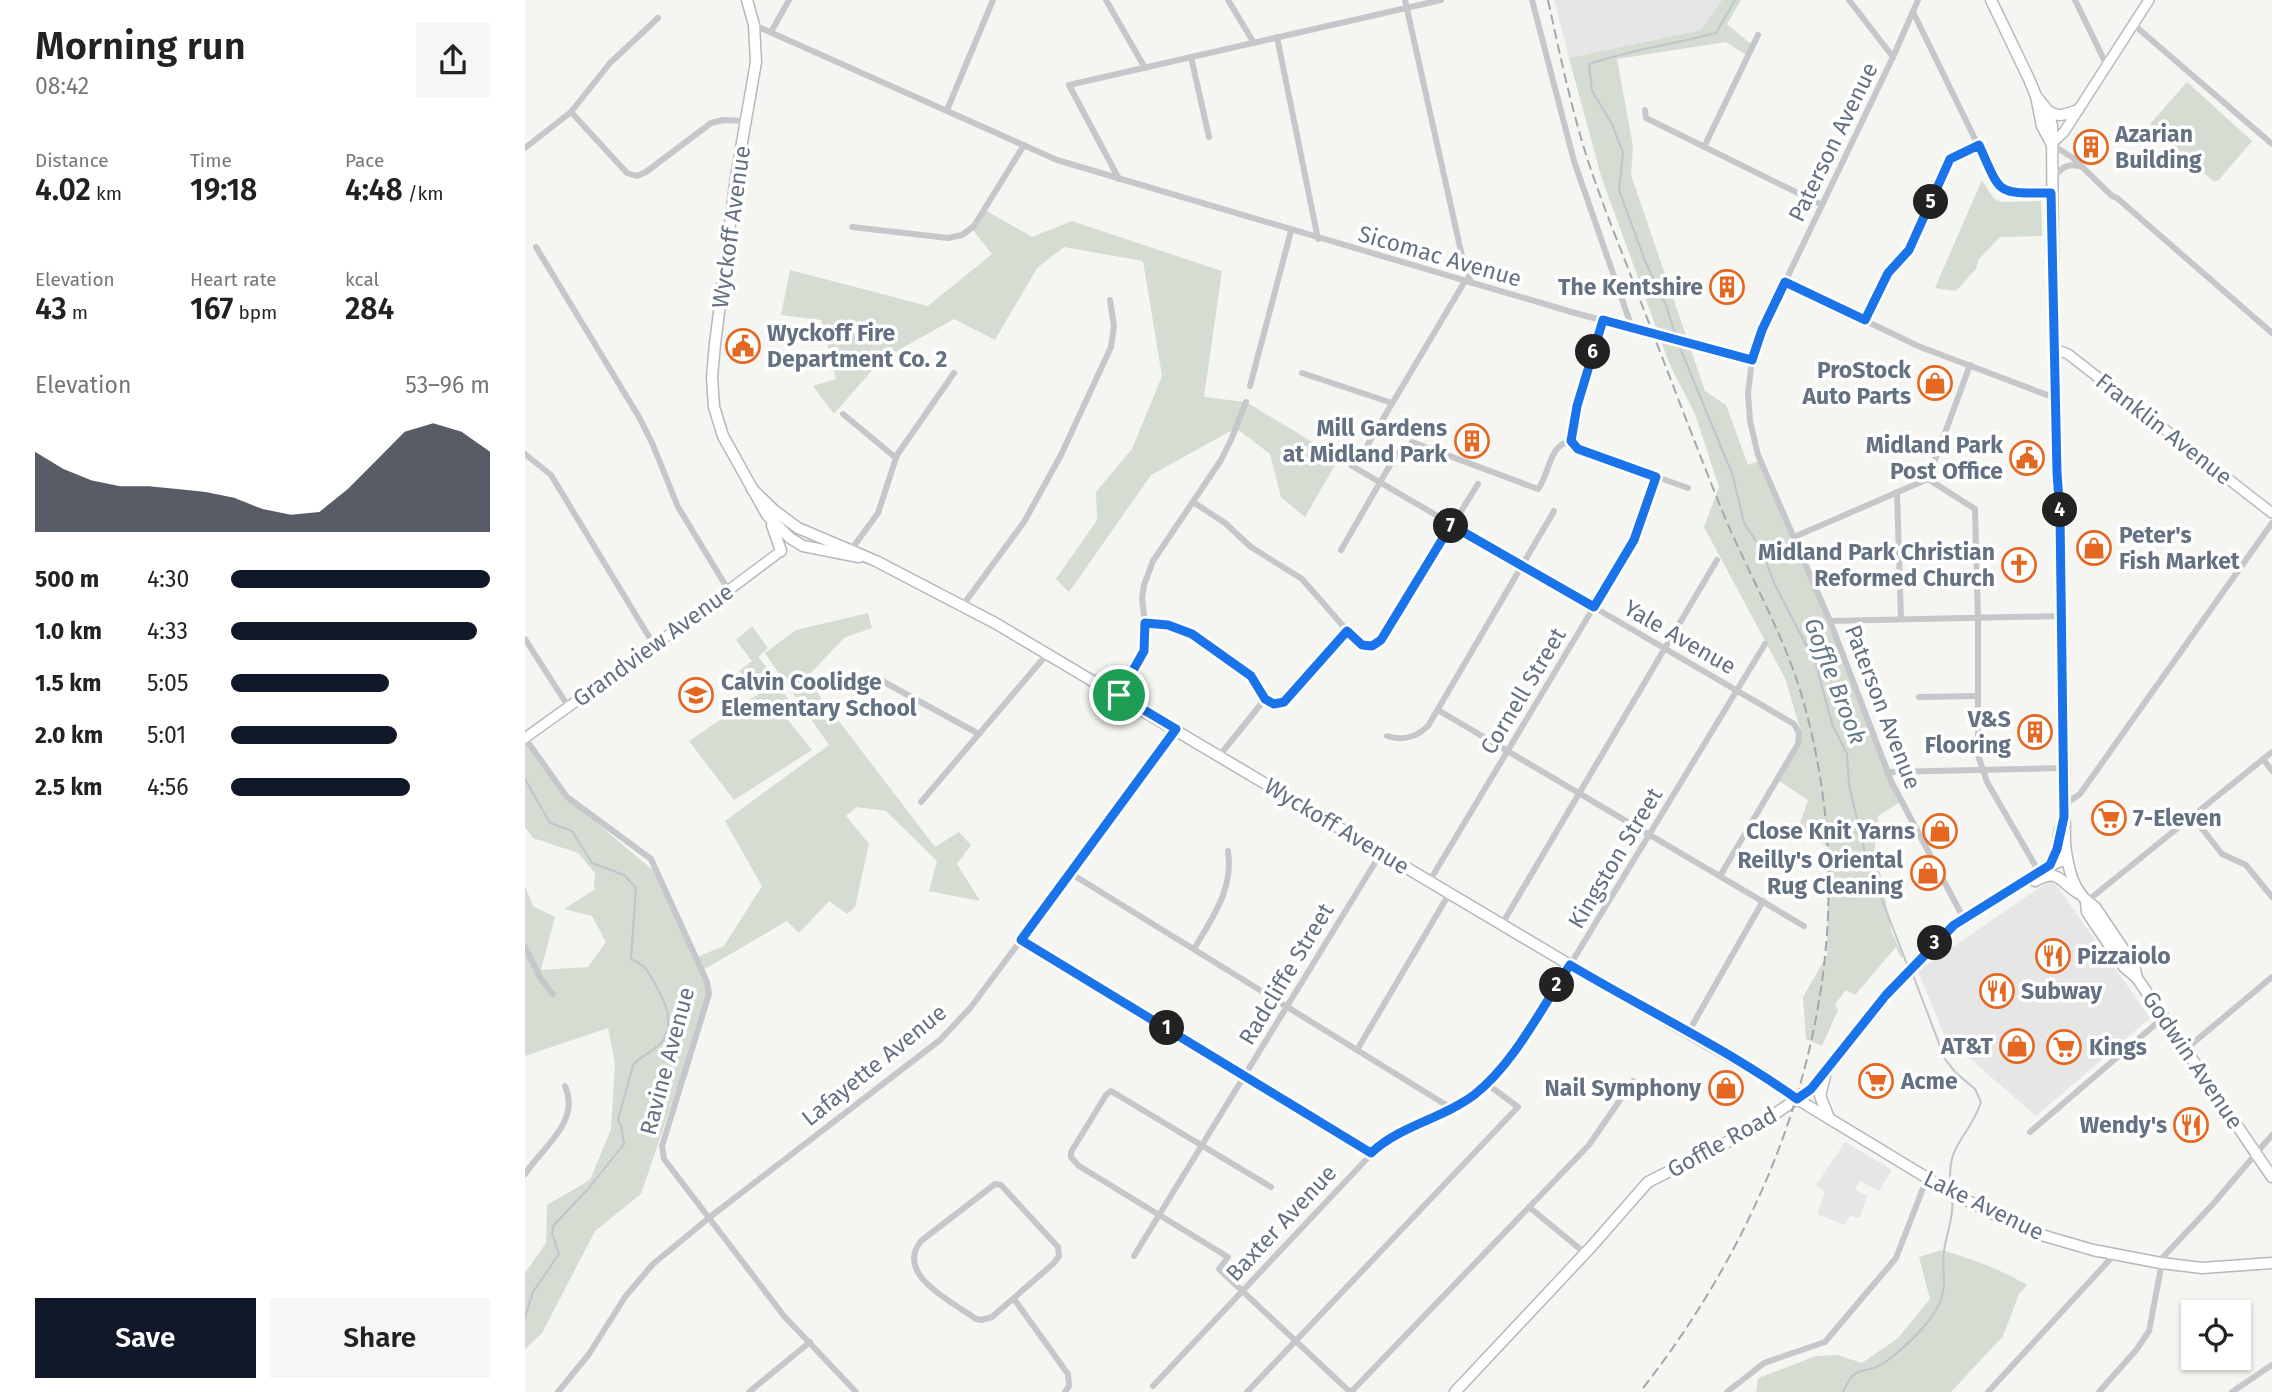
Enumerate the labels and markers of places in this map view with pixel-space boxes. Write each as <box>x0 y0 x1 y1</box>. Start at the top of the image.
place label: Azarian Building <box>2114 120 2202 174</box>
building icon: Azarian Building <box>2072 128 2110 166</box>
pin: 5 <box>1913 184 1949 220</box>
building icon: The Kentshire <box>1708 268 1746 306</box>
place label: The Kentshire <box>1558 273 1703 301</box>
place label: Wyckoff Fire Department Co. 2 <box>767 319 948 373</box>
public building icon: Wyckoff Fire Department Co. 2 <box>724 327 762 365</box>
pin: 6 <box>1575 334 1611 370</box>
place label: ProStock Auto Parts <box>1802 356 1911 410</box>
shop icon: ProStock Auto Parts <box>1916 364 1954 402</box>
place label: Mill Gardens at Midland Park <box>1283 414 1447 468</box>
building icon: Mill Gardens at Midland Park <box>1453 422 1491 460</box>
place label: Midland Park Post Office <box>1866 431 2003 485</box>
public building icon: Midland Park Post Office <box>2008 439 2046 477</box>
pin: 4 <box>2043 492 2077 528</box>
pin: 7 <box>1433 508 1469 544</box>
place label: Peter's Fish Market <box>2119 521 2241 575</box>
shop icon: Peter's Fish Market <box>2075 529 2113 567</box>
place label: Midland Park Christian Reformed Church <box>1758 538 1995 592</box>
church icon: Midland Park Christian Reformed Church <box>2000 546 2038 584</box>
pin <box>1089 665 1149 725</box>
place label: Calvin Coolidge Elementary School <box>721 668 917 722</box>
school or university icon: Calvin Coolidge Elementary School <box>677 676 715 714</box>
place label: V&S Flooring <box>1925 705 2011 759</box>
building icon: V&S Flooring <box>2016 713 2054 751</box>
supermarket icon: 7-Eleven <box>2090 799 2128 837</box>
place label: 7-Eleven <box>2133 804 2222 832</box>
shop icon: Close Knit Yarns <box>1921 812 1959 850</box>
place label: Close Knit Yarns <box>1746 817 1915 845</box>
place label: Reilly's Oriental Rug Cleaning <box>1737 846 1903 900</box>
shop icon: Reilly's Oriental Rug Cleaning <box>1909 854 1947 892</box>
pin: 3 <box>1917 926 1953 960</box>
restaurant icon: Pizzaiolo <box>2034 937 2072 975</box>
place label: Pizzaiolo <box>2077 942 2171 970</box>
pin: 2 <box>1539 968 1575 1002</box>
restaurant icon: Subway <box>1978 972 2016 1010</box>
place label: Subway <box>2021 977 2103 1005</box>
pin: 1 <box>1149 1010 1185 1046</box>
shop icon: AT&T <box>1998 1027 2036 1065</box>
supermarket icon: Kings <box>2045 1028 2083 1066</box>
place label: AT&T <box>1940 1032 1994 1060</box>
place label: Kings <box>2089 1033 2147 1061</box>
supermarket icon: Acme <box>1857 1062 1895 1100</box>
place label: Acme <box>1900 1067 1958 1095</box>
shop icon: Nail Symphony <box>1707 1069 1745 1107</box>
place label: Nail Symphony <box>1545 1074 1702 1102</box>
restaurant icon: Wendy's <box>2172 1106 2210 1144</box>
place label: Wendy's <box>2080 1111 2167 1139</box>

